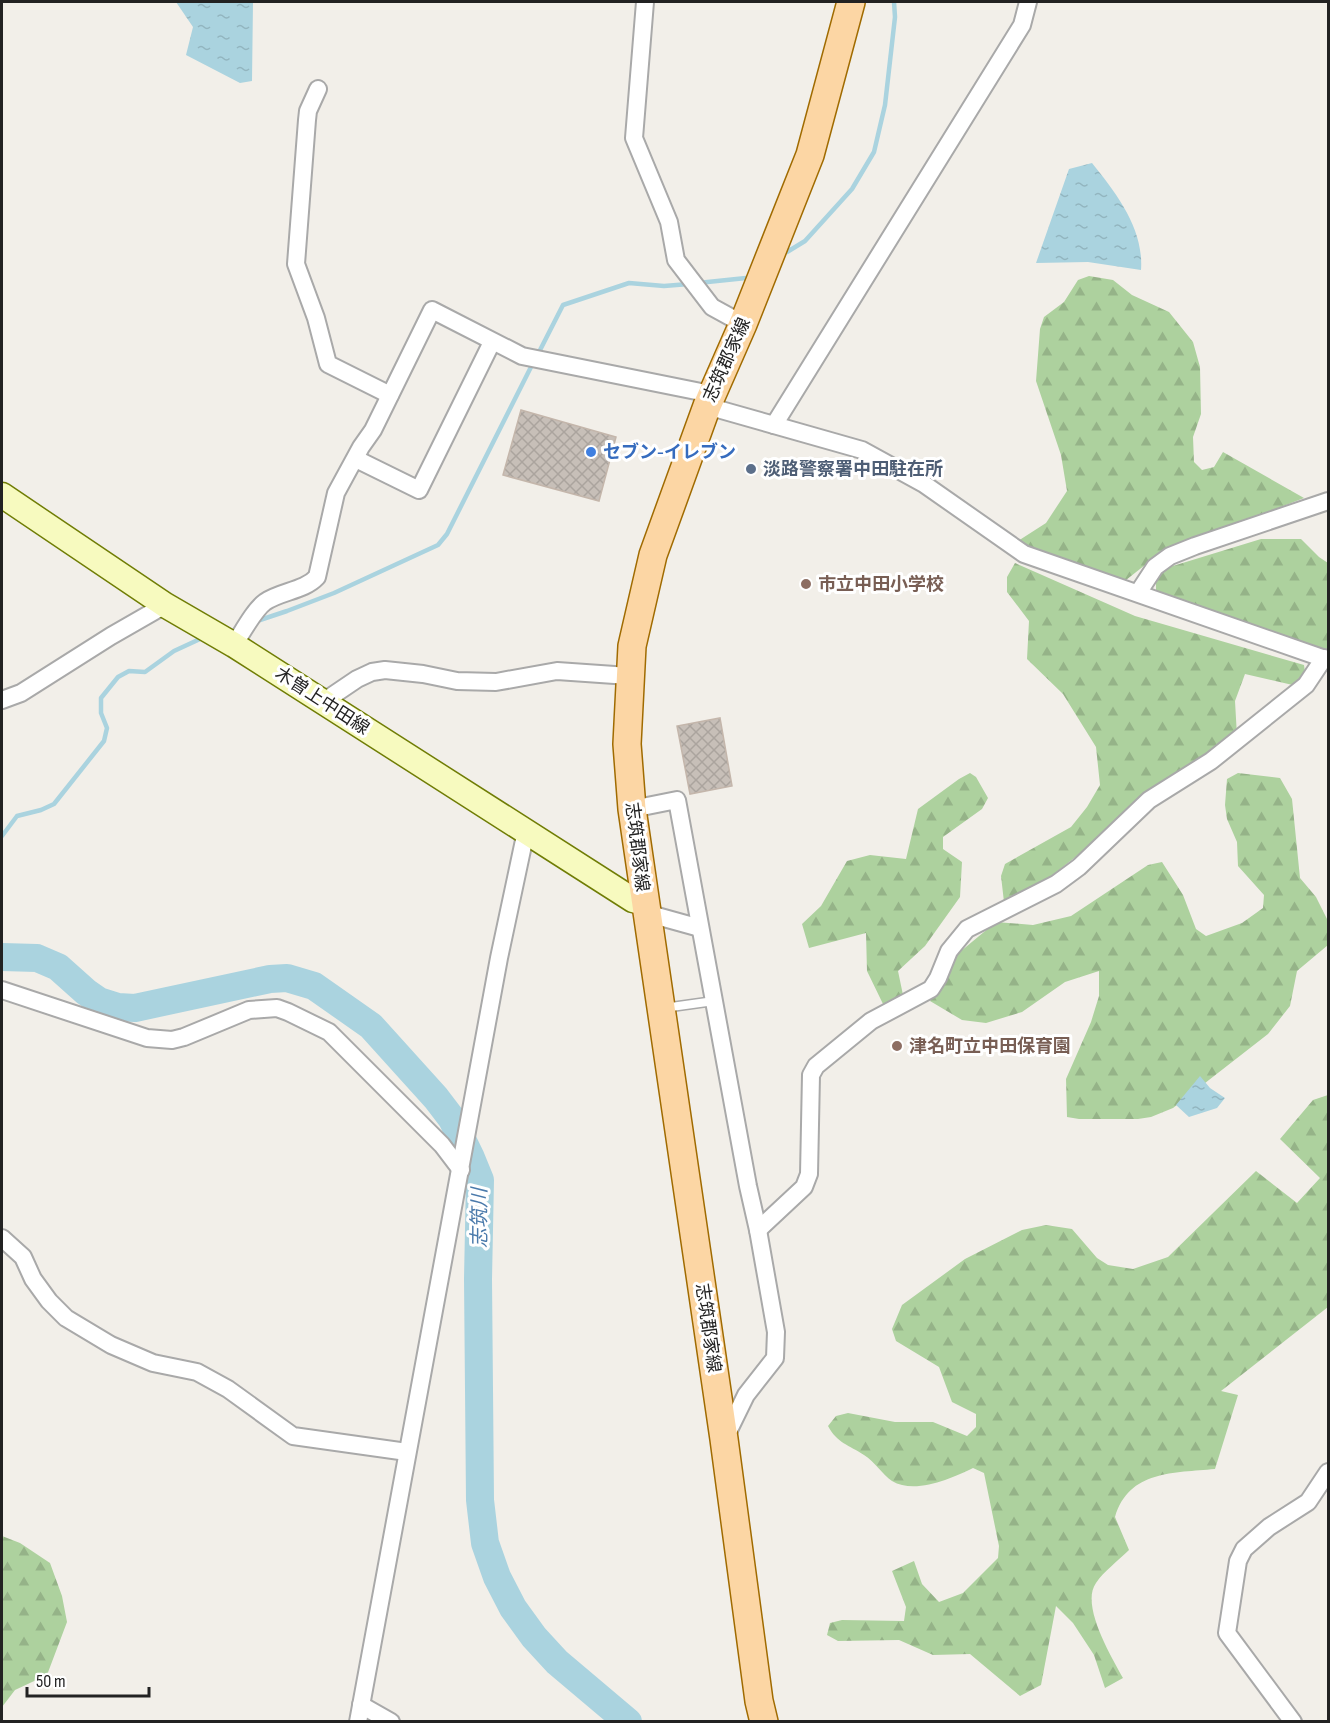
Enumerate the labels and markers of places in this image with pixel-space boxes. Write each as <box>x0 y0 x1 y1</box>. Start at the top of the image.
place label: セブン-イレブン <box>603 442 736 463</box>
marker: セブン-イレブン <box>584 445 598 459</box>
place label: 淡路警察署中田駐在所 <box>763 459 943 480</box>
marker: 淡路警察署中田駐在所 <box>744 462 758 476</box>
place label: 市立中田小学校 <box>818 574 944 595</box>
marker: 市立中田小学校 <box>799 577 813 591</box>
place label: 津名町立中田保育園 <box>909 1036 1071 1057</box>
marker: 津名町立中田保育園 <box>890 1039 904 1053</box>

